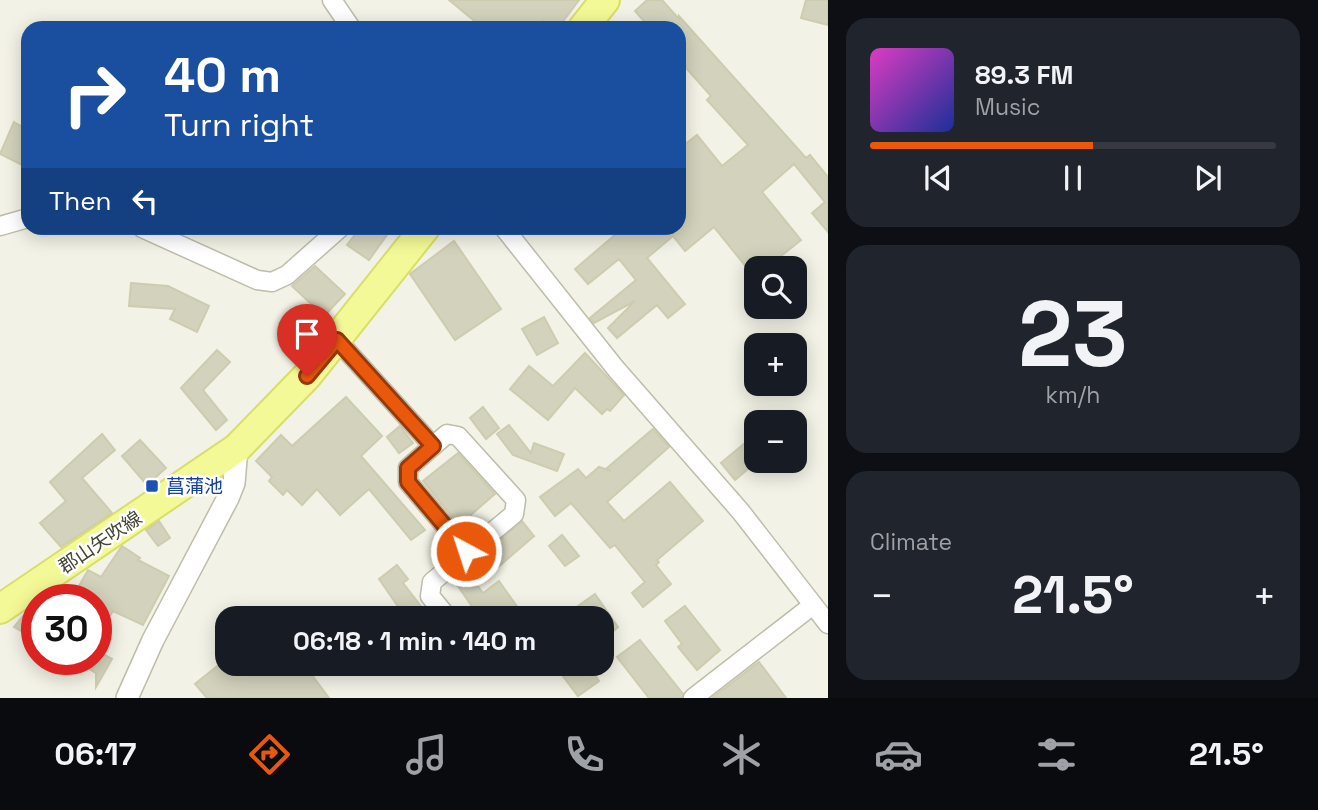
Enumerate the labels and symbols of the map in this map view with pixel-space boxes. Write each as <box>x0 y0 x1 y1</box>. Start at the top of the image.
pin <box>277 304 337 376</box>
place label: 菖蒲池 <box>166 474 223 499</box>
marker: 菖蒲池 <box>144 478 160 494</box>
street label: 郡山矢吹線 <box>54 505 147 579</box>
position arrow <box>429 514 503 588</box>
speed limit sign: 30 <box>21 584 112 675</box>

